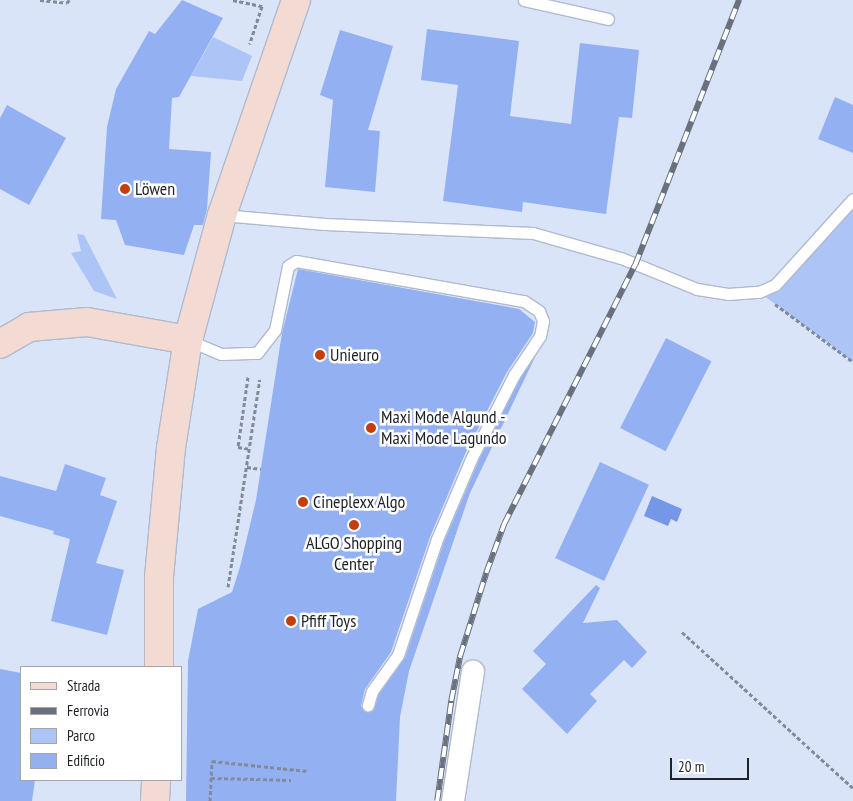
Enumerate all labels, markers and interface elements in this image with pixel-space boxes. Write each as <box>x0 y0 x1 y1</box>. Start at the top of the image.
place label: Löwen <box>135 178 175 200</box>
marker: Löwen <box>119 183 131 195</box>
place label: Unieuro <box>330 344 379 366</box>
marker: Unieuro <box>314 349 326 361</box>
place label: Maxi Mode Algund - Maxi Mode Lagundo <box>381 407 507 449</box>
marker: Maxi Mode Algund - Maxi Mode Lagundo <box>365 422 377 434</box>
place label: Cineplexx Algo <box>313 491 406 513</box>
marker: Cineplexx Algo <box>297 496 309 508</box>
marker: ALGO Shopping Center <box>348 519 360 531</box>
place label: ALGO Shopping Center <box>306 533 402 576</box>
place label: Pfiff Toys <box>301 610 357 632</box>
marker: Pfiff Toys <box>285 615 297 627</box>
legend <box>20 666 182 781</box>
text: Strada <box>67 676 100 695</box>
text: Ferrovia <box>67 701 109 720</box>
text: Parco <box>67 726 95 745</box>
scale bar <box>673 748 752 780</box>
text: Edificio <box>67 751 105 770</box>
text: 20 m <box>678 757 704 776</box>

